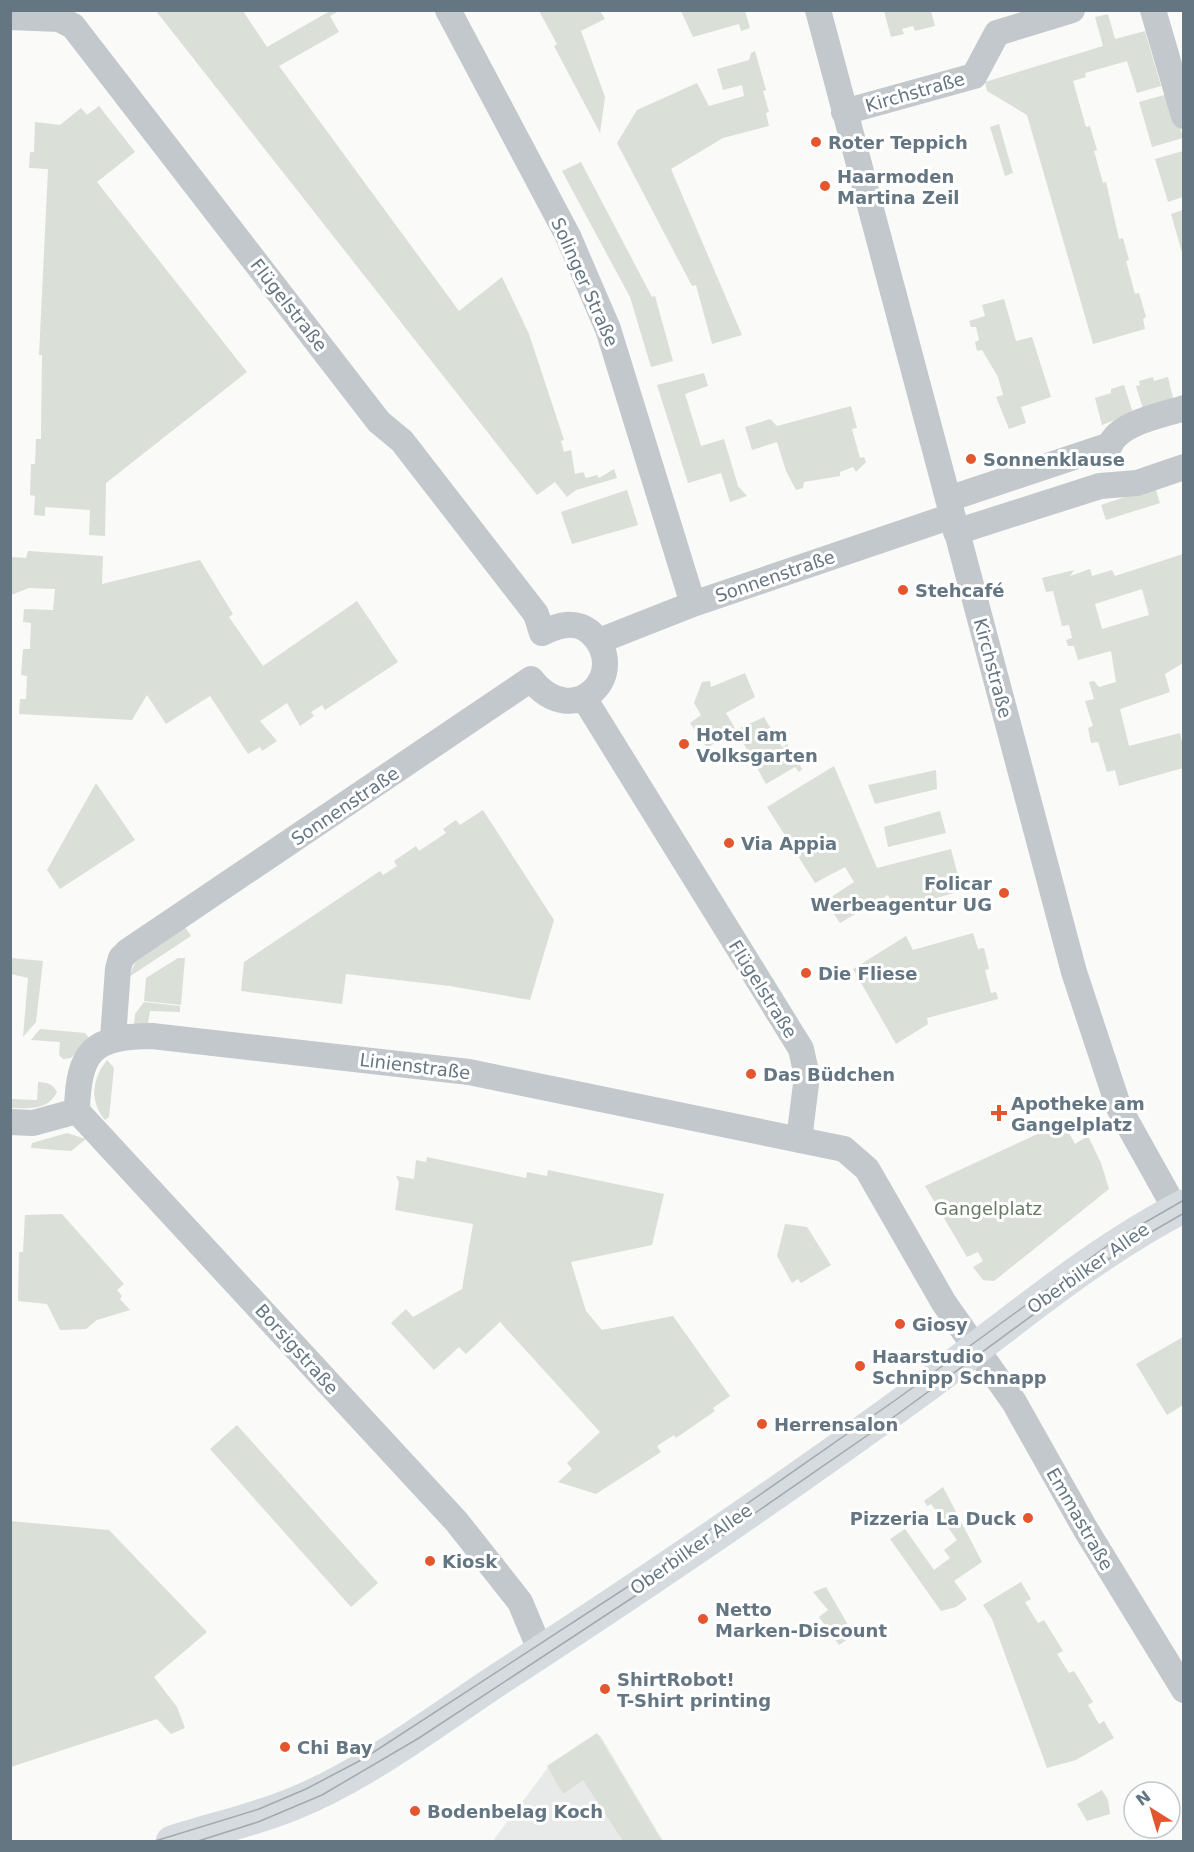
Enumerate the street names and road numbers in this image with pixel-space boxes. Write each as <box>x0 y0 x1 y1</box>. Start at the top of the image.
street label: Kirchstraße <box>863 68 967 116</box>
street label: Solinger Straße <box>547 214 623 350</box>
street label: Flügelstraße <box>246 255 332 355</box>
street label: Sonnenstraße <box>712 546 838 606</box>
street label: Kirchstraße <box>970 616 1016 720</box>
street label: Sonnenstraße <box>287 762 403 850</box>
street label: Flügelstraße <box>725 936 801 1042</box>
street label: Linienstraße <box>359 1049 471 1083</box>
street label: Oberbilker Allee <box>1023 1218 1153 1318</box>
street label: Borsigstraße <box>251 1300 343 1398</box>
street label: Emmastraße <box>1042 1464 1118 1574</box>
street label: Oberbilker Allee <box>626 1499 756 1599</box>

